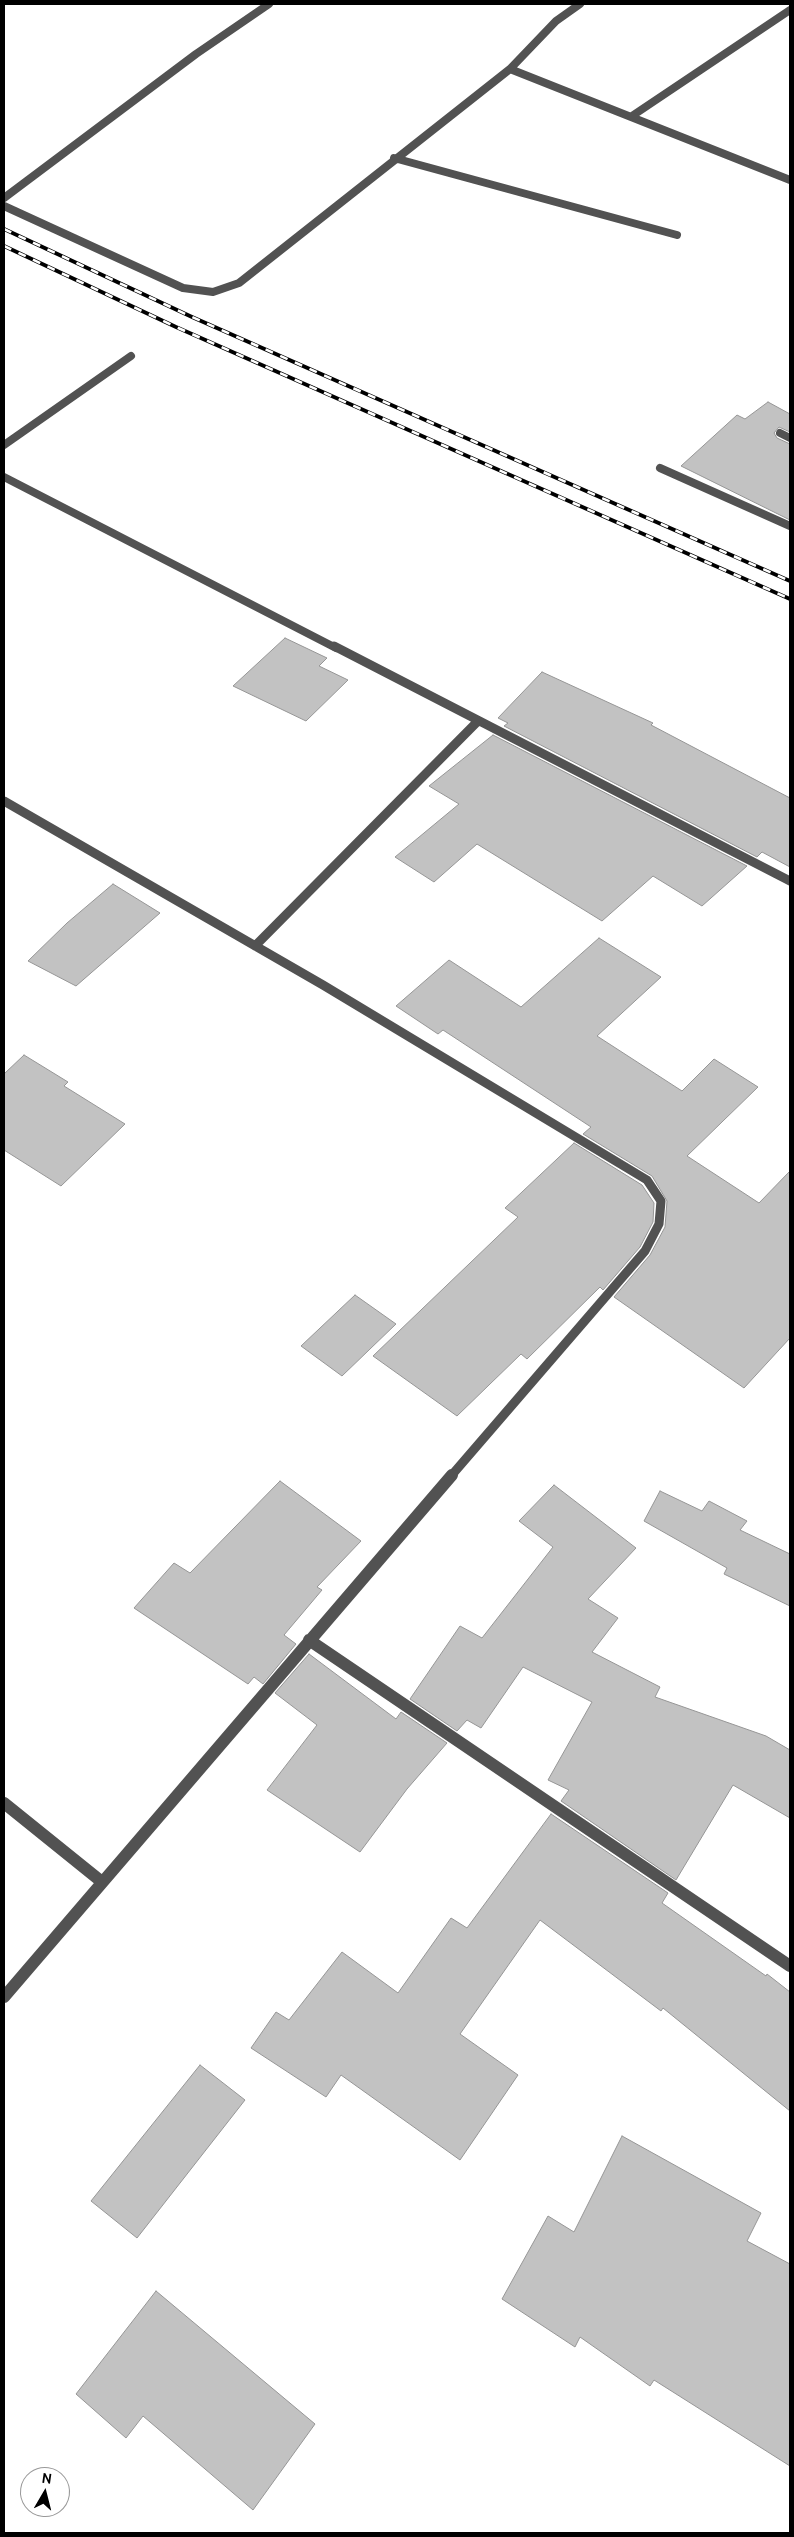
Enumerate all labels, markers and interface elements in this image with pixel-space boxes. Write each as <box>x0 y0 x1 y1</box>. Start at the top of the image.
north arrow <box>20 2467 70 2517</box>
text: N <box>41 2469 53 2488</box>

